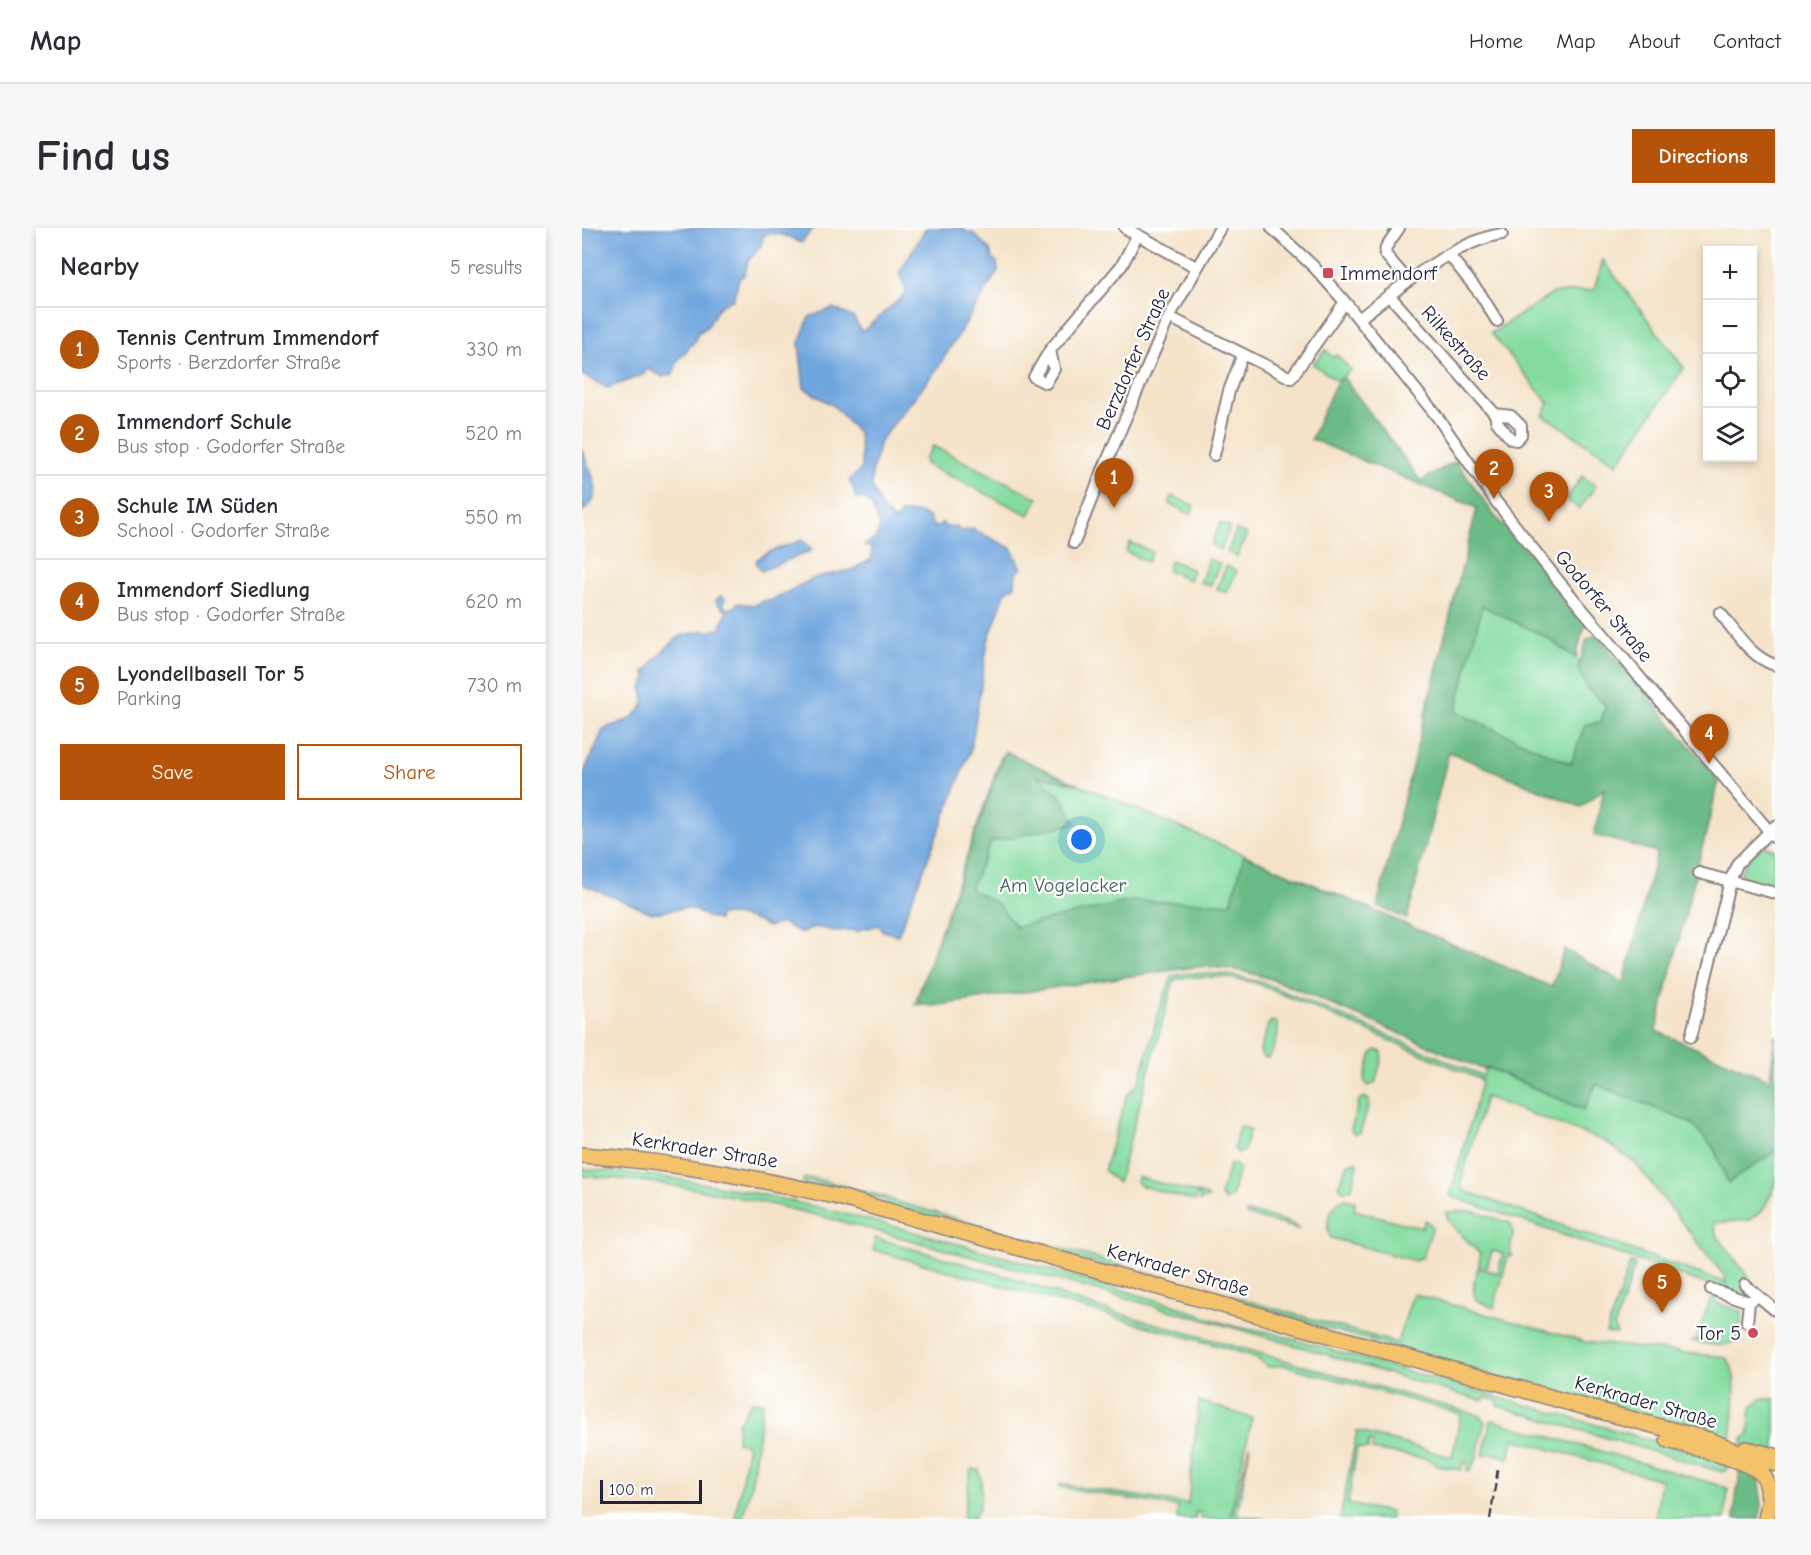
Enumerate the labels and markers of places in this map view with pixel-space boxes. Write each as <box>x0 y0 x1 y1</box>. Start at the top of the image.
place label: Immendorf <box>1340 262 1438 285</box>
marker: Immendorf <box>1321 266 1335 280</box>
pin: 2 <box>1474 450 1514 499</box>
pin: 1 <box>1094 458 1134 508</box>
pin: 3 <box>1530 472 1568 522</box>
pin: 4 <box>1690 714 1728 764</box>
pin: 5 <box>1642 1264 1682 1313</box>
place label: Tor 5 <box>1696 1322 1741 1345</box>
marker: Tor 5 <box>1746 1326 1760 1340</box>

